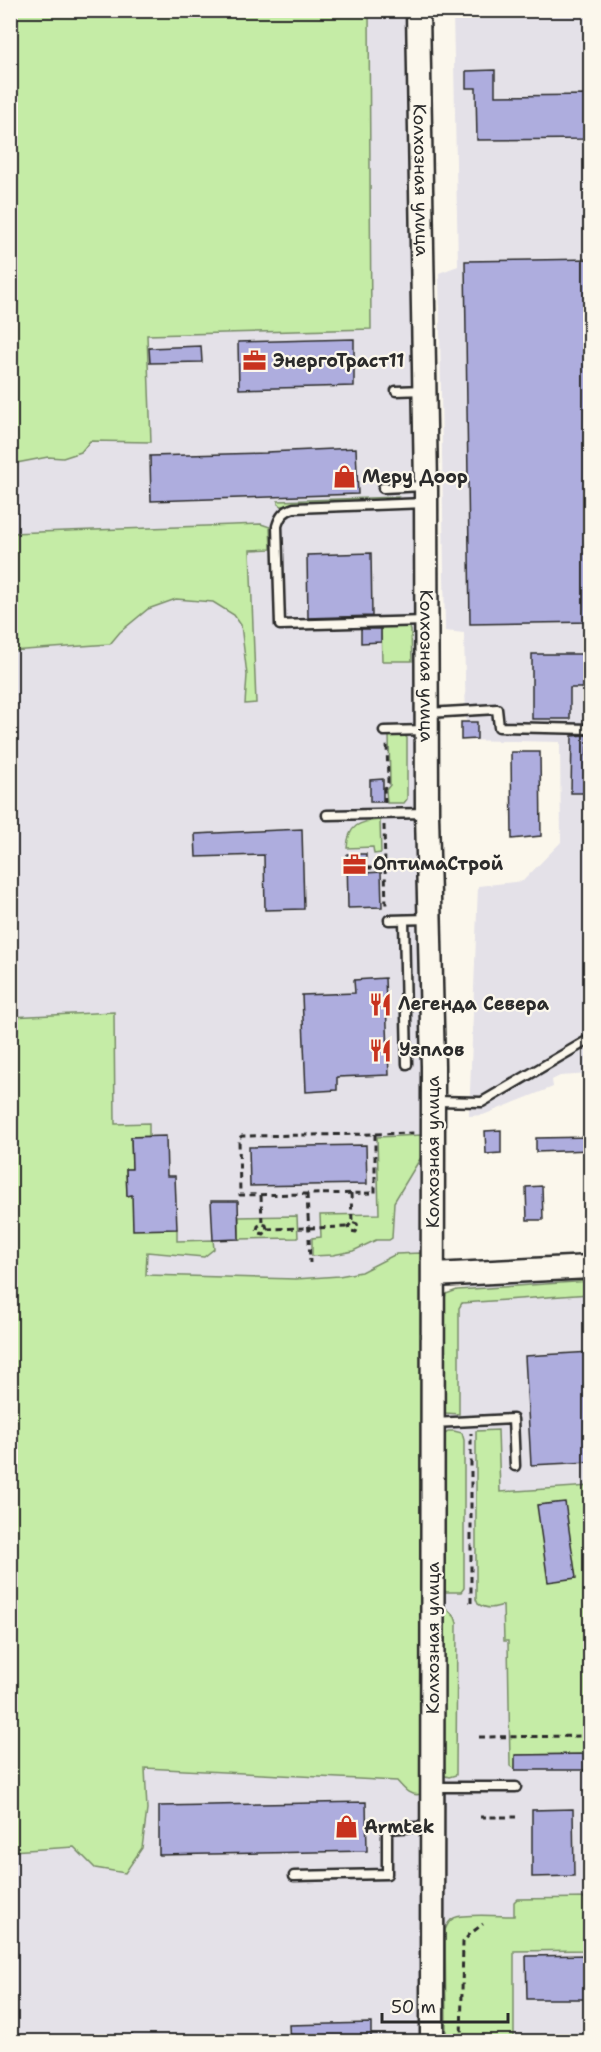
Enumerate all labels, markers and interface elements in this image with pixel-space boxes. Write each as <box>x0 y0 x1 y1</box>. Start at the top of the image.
street label: Колхозная улица <box>408 103 434 257</box>
office icon: ЭнергоТраст11 <box>242 348 268 374</box>
place label: ЭнергоТраст11 <box>273 349 404 373</box>
shop icon: Меру Доор <box>331 464 357 490</box>
place label: Меру Доор <box>362 465 468 489</box>
street label: Колхозная улица <box>414 590 439 742</box>
office icon: ОптимаСтрой <box>342 851 368 877</box>
place label: ОптимаСтрой <box>373 852 504 876</box>
restaurant icon: Легенда Севера <box>367 991 393 1017</box>
place label: Легенда Севера <box>398 992 550 1016</box>
restaurant icon: Узплов <box>368 1037 394 1063</box>
place label: Узплов <box>399 1038 464 1062</box>
street label: Колхозная улица <box>421 1076 445 1228</box>
street label: Колхозная улица <box>421 1562 445 1714</box>
shop icon: Armtek <box>333 1814 359 1840</box>
place label: Armtek <box>364 1815 434 1839</box>
scale bar <box>382 1986 508 2024</box>
text: 50 m <box>391 1995 436 2019</box>

